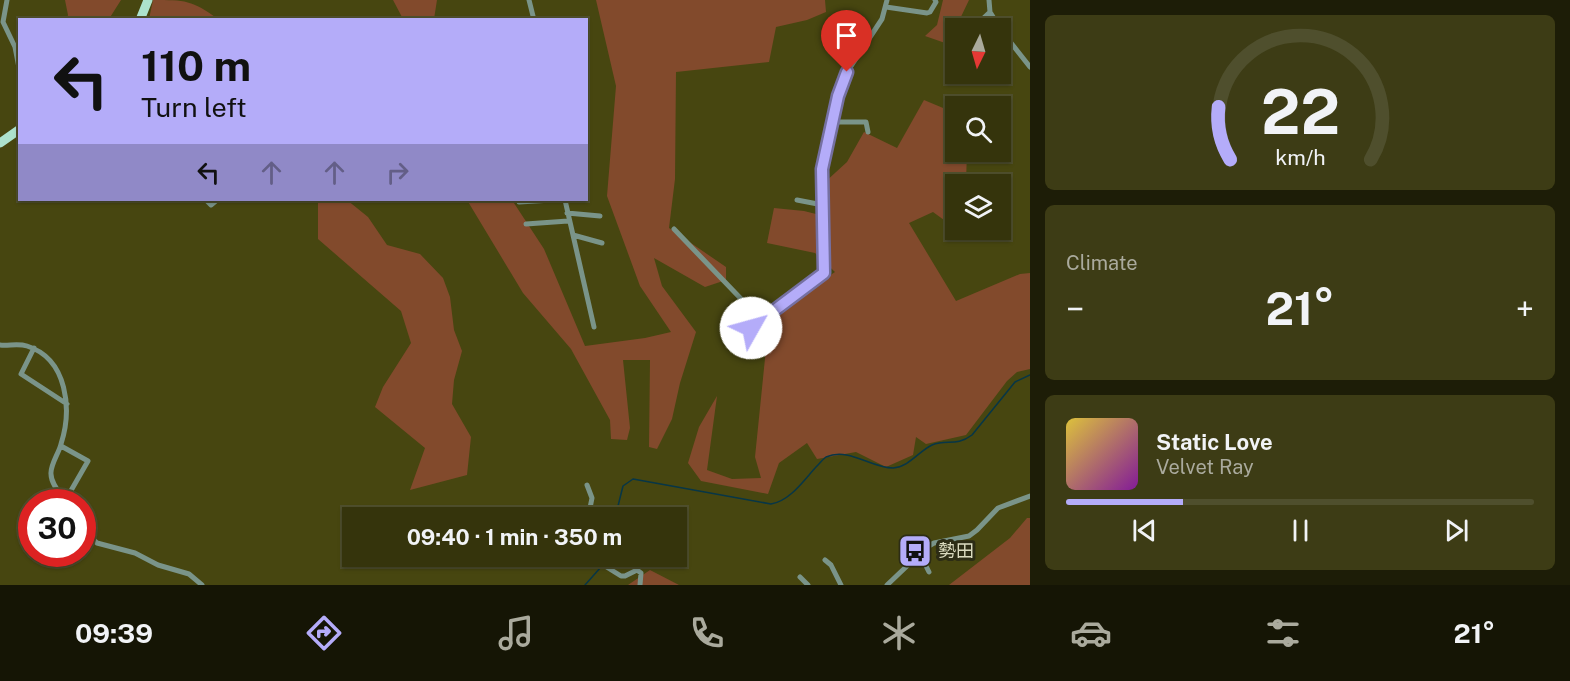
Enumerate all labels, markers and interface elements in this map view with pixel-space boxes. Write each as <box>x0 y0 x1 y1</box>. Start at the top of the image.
pin <box>821 10 872 72</box>
north arrow <box>945 18 1011 84</box>
map controls <box>945 18 1011 240</box>
icon: arrive <box>830 19 863 52</box>
text: 110 m <box>141 41 251 90</box>
icon: left <box>42 42 120 120</box>
text: 22 <box>1260 75 1340 148</box>
text: Turn left <box>141 91 247 123</box>
button: search <box>945 96 1011 162</box>
text: km/h <box>1275 145 1325 170</box>
icon: left <box>192 156 225 189</box>
icon: ahead <box>255 156 288 189</box>
icon: ahead <box>318 156 351 189</box>
icon: right <box>381 156 414 189</box>
button: layers <box>945 174 1011 240</box>
text: Climate <box>1066 251 1138 275</box>
text: 21° <box>1265 282 1335 335</box>
text: − <box>1066 290 1084 328</box>
text: + <box>1516 290 1534 328</box>
position arrow <box>719 296 783 360</box>
text: Static Love <box>1156 429 1273 455</box>
text: Velvet Ray <box>1156 455 1254 479</box>
speed limit sign: 30 <box>18 489 96 567</box>
icon: previous <box>1128 514 1161 547</box>
icon: pause <box>1284 514 1317 547</box>
icon: next <box>1440 514 1473 547</box>
text: 09:40 · 1 min · 350 m <box>407 524 622 550</box>
bus stop icon: 勢田 <box>897 533 933 569</box>
place label: 勢田 <box>938 540 974 561</box>
icon: directions <box>303 612 345 654</box>
icon: music <box>495 612 537 654</box>
icon: phone <box>686 612 728 654</box>
icon: climate <box>878 612 920 654</box>
icon: car <box>1070 612 1112 654</box>
icon: filters <box>1262 612 1304 654</box>
text: 09:39 <box>75 617 153 649</box>
text: 21° <box>1454 617 1495 649</box>

